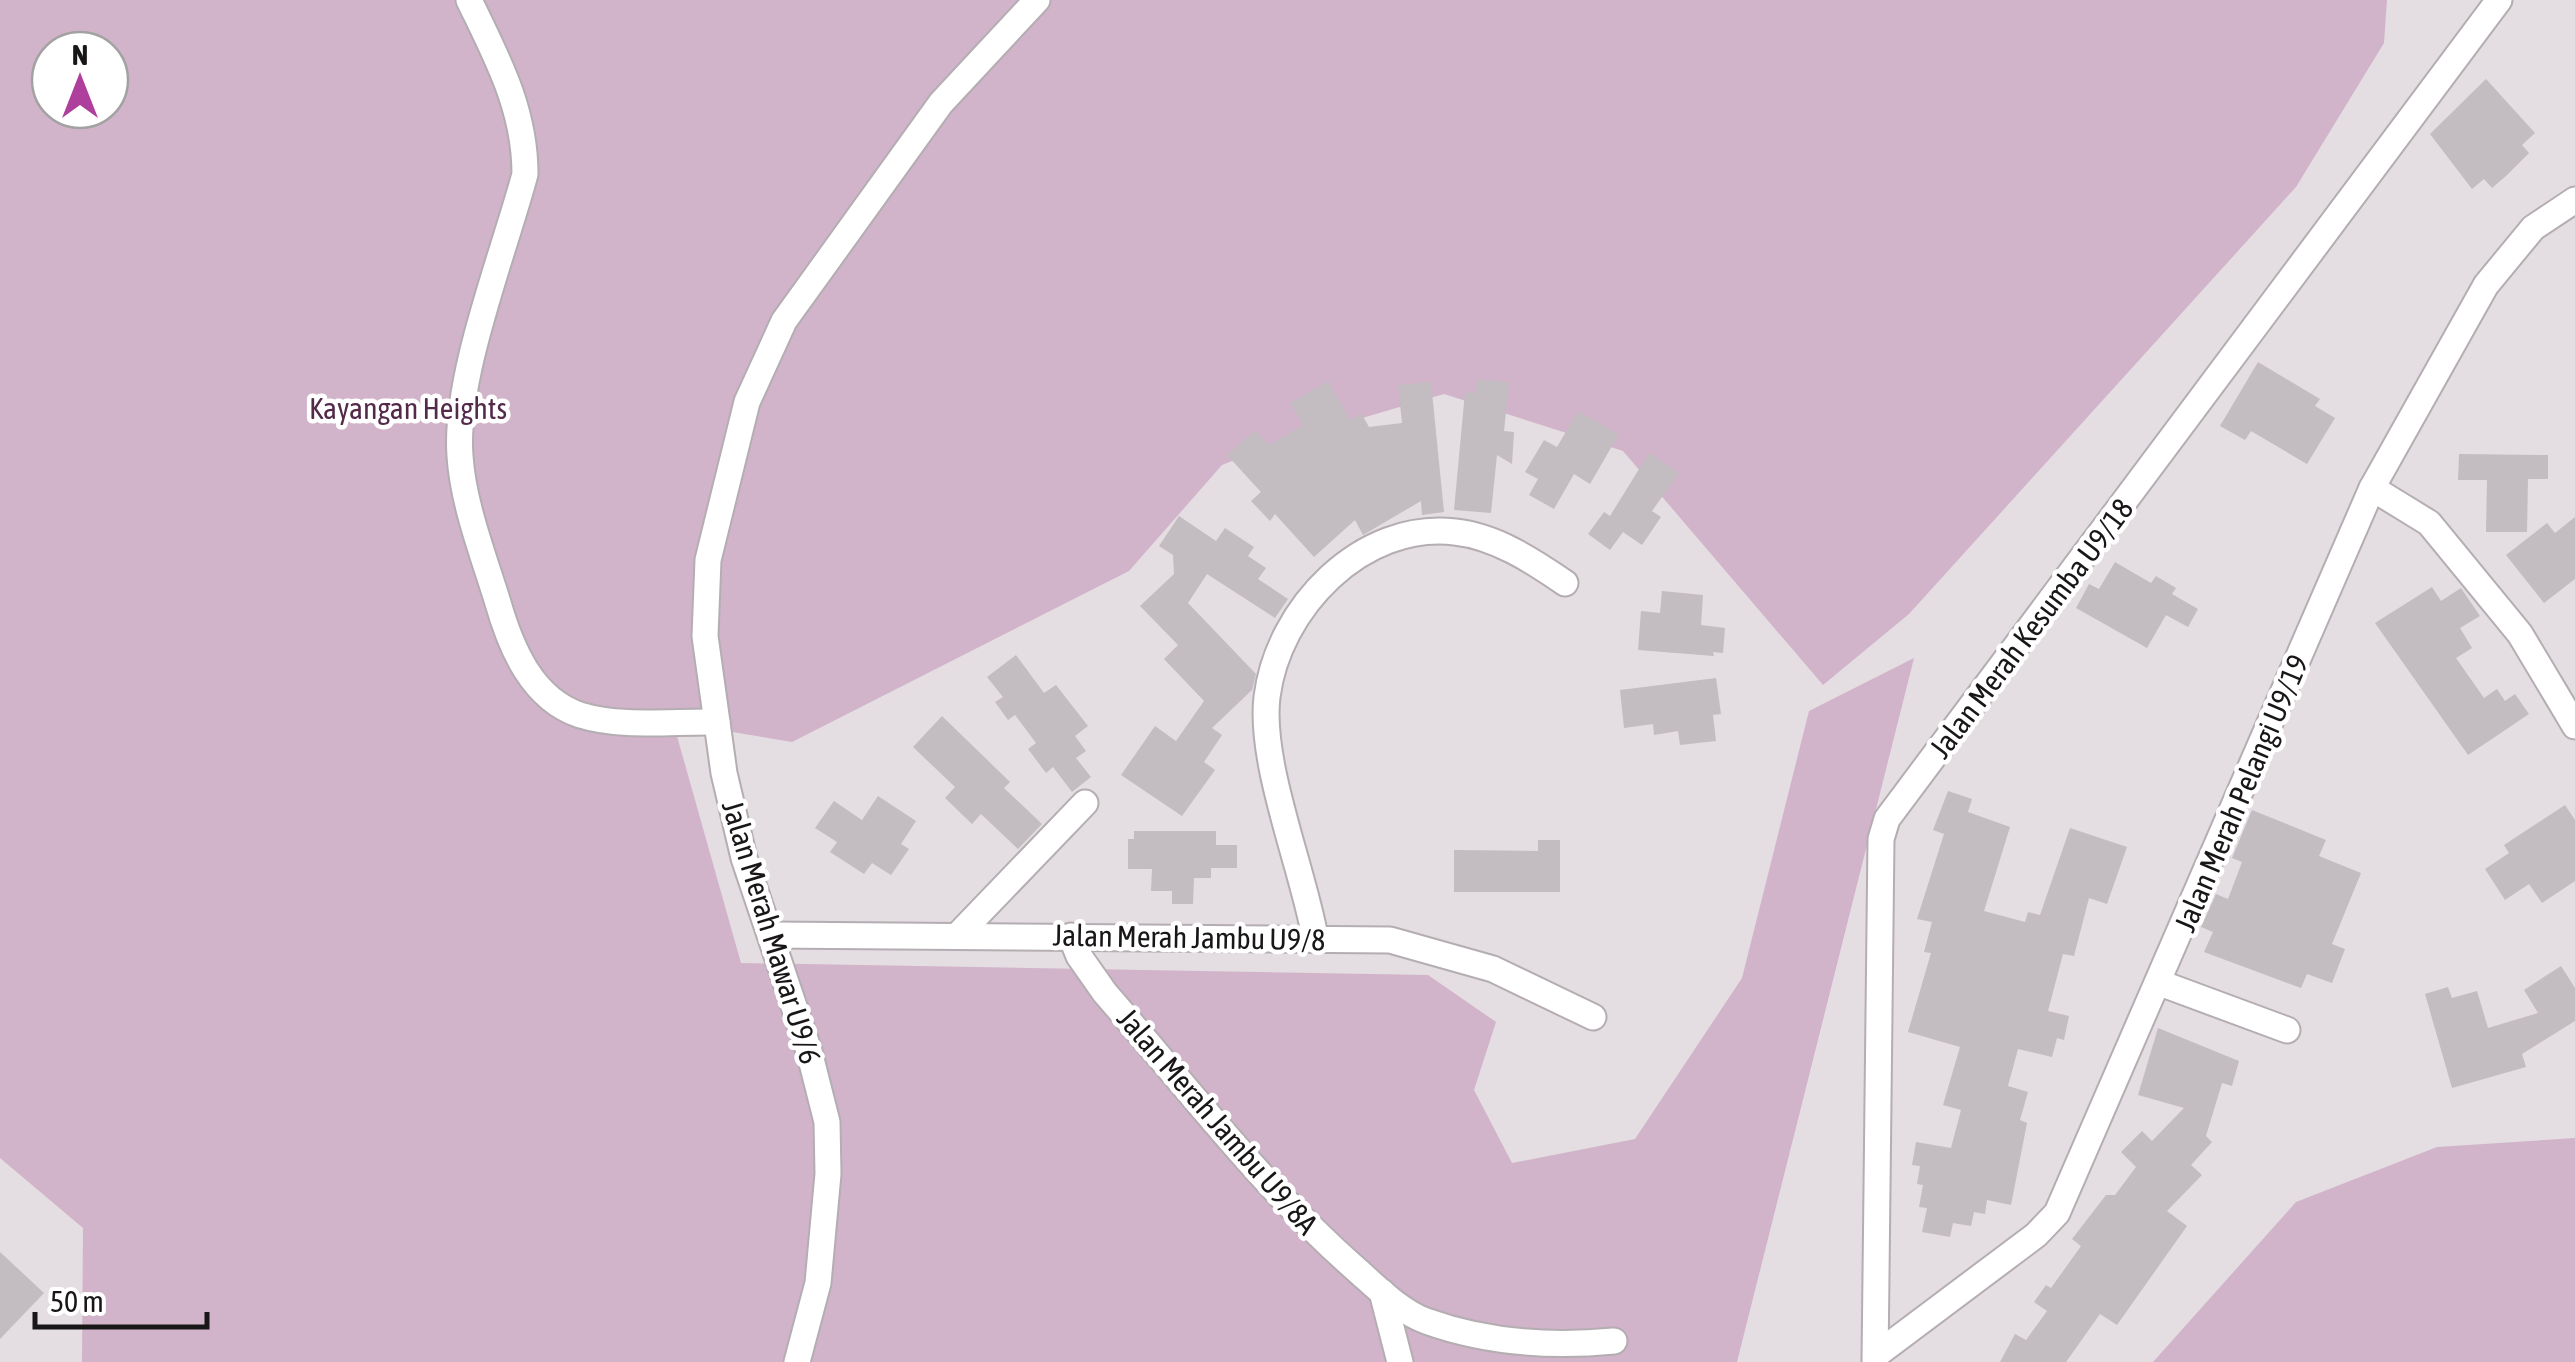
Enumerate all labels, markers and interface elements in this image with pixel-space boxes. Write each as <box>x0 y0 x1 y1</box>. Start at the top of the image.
north arrow <box>30 30 130 130</box>
text: N <box>72 39 88 71</box>
park label: Kayangan Heights <box>309 391 507 425</box>
street label: Jalan Merah Kesumba U9/18 <box>1922 492 2140 764</box>
street label: Jalan Merah Pelangi U9/19 <box>2167 650 2315 936</box>
street label: Jalan Merah Mawar U9/6 <box>716 796 828 1068</box>
street label: Jalan Merah Jambu U9/8 <box>1052 918 1326 956</box>
street label: Jalan Merah Jambu U9/8A <box>1111 1001 1325 1241</box>
scale bar <box>35 1267 208 1329</box>
text: 50 m <box>50 1284 104 1318</box>

